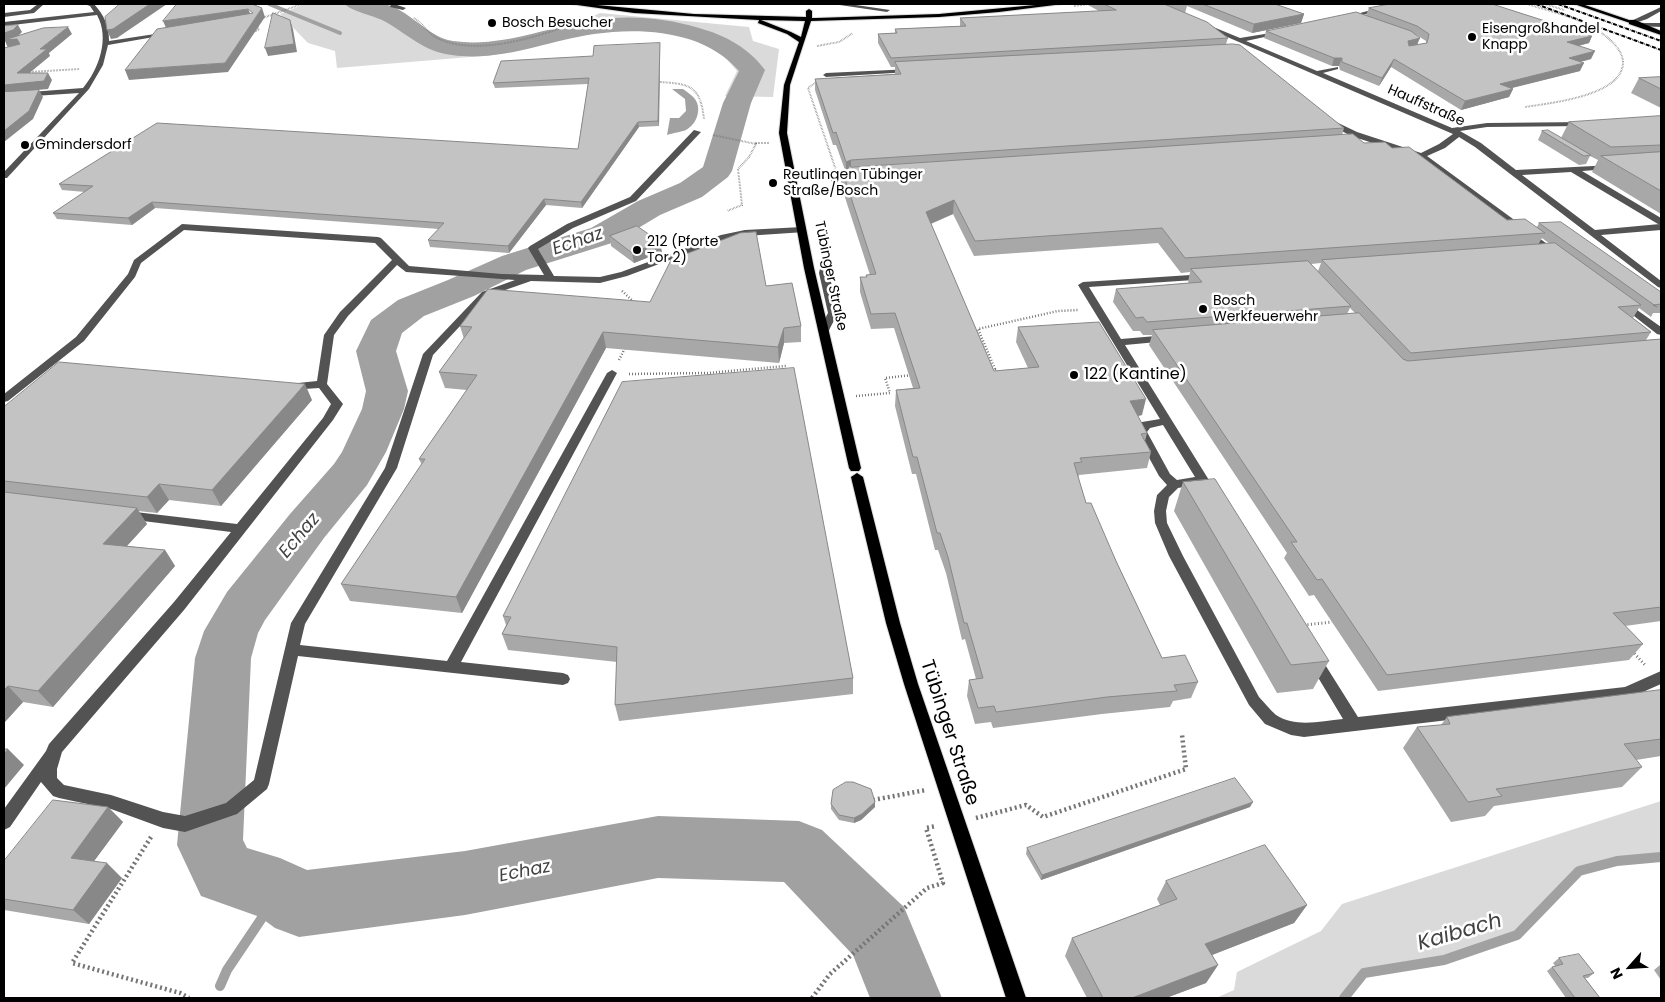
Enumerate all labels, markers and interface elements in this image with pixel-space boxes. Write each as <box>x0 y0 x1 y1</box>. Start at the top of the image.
place label: Bosch Besucher <box>502 15 613 31</box>
marker: Bosch Besucher <box>486 17 498 29</box>
place label: Eisengroßhandel Knapp <box>1482 21 1600 54</box>
marker: Eisengroßhandel Knapp <box>1466 31 1478 43</box>
street label: Hauffstraße <box>1385 82 1467 130</box>
place label: Gmindersdorf <box>35 137 132 153</box>
marker: Gmindersdorf <box>19 139 31 151</box>
place label: Reutlingen Tübinger Straße/Bosch <box>783 167 923 200</box>
marker: Reutlingen Tübinger Straße/Bosch <box>767 177 779 189</box>
street label: Tübinger Straße <box>810 220 850 332</box>
water label: Echaz <box>550 223 606 261</box>
place label: 212 (Pforte Tor 2) <box>647 234 718 266</box>
marker: 212 (Pforte Tor 2) <box>631 244 643 256</box>
place label: Bosch Werkfeuerwehr <box>1213 293 1318 326</box>
marker: Bosch Werkfeuerwehr <box>1197 303 1209 315</box>
place label: 122 (Kantine) <box>1084 365 1187 385</box>
marker: 122 (Kantine) <box>1068 369 1080 381</box>
water label: Echaz <box>275 509 325 563</box>
street label: Tübinger Straße <box>915 657 983 809</box>
water label: Echaz <box>497 856 553 888</box>
water label: Kaibach <box>1415 909 1505 957</box>
north arrow <box>1605 942 1655 992</box>
text: N <box>1605 964 1628 983</box>

